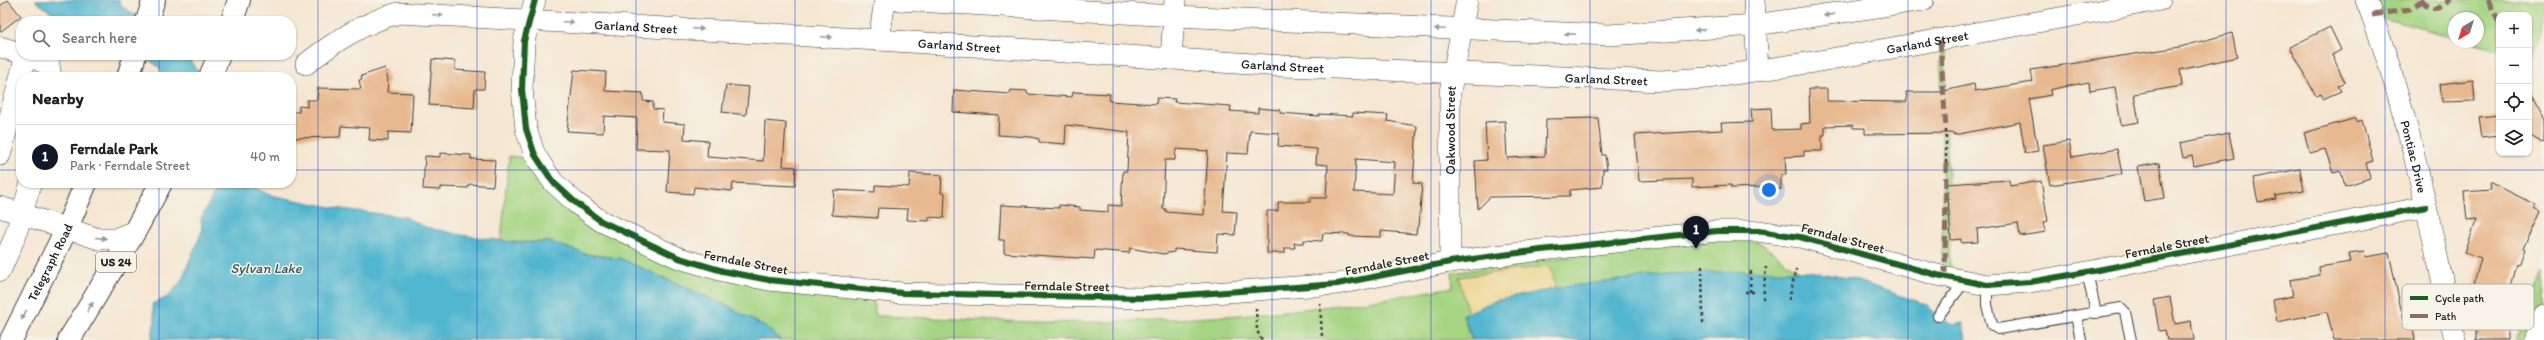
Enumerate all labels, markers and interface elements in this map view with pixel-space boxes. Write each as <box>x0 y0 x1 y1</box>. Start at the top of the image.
one-way arrow <box>432 12 445 18</box>
one-way arrow <box>1823 12 1835 18</box>
north arrow <box>2448 12 2484 48</box>
map controls <box>2496 12 2532 156</box>
button: + <box>2496 12 2532 48</box>
search box <box>16 16 296 60</box>
street label: Garland Street <box>594 16 678 36</box>
one-way arrow <box>562 18 574 25</box>
one-way arrow <box>692 26 704 33</box>
one-way arrow <box>1434 26 1446 33</box>
one-way arrow <box>1694 26 1706 33</box>
icon: search <box>30 27 52 49</box>
street label: Garland Street <box>1885 27 1970 56</box>
text: Search here <box>62 29 137 47</box>
one-way arrow <box>1564 31 1576 38</box>
one-way arrow <box>821 33 833 40</box>
street label: Garland Street <box>917 35 1001 55</box>
button: − <box>2496 48 2532 84</box>
street label: Garland Street <box>1241 56 1325 75</box>
street label: Garland Street <box>1564 70 1648 88</box>
street label: Oakwood Street <box>1443 84 1459 175</box>
button: locate <box>2496 84 2532 120</box>
text: Nearby <box>32 88 84 108</box>
street label: Pontiac Drive <box>2398 119 2430 194</box>
button: layers <box>2496 120 2532 156</box>
text: Ferndale Park <box>70 140 158 158</box>
text: 1 <box>42 149 48 164</box>
text: 40 m <box>250 149 280 164</box>
text: Park · Ferndale Street <box>70 158 190 173</box>
your location <box>1759 180 1779 200</box>
pin: 1 <box>1683 216 1709 249</box>
street label: Ferndale Street <box>1800 220 1886 256</box>
street label: Telegraph Road <box>24 221 75 304</box>
street label: Ferndale Street <box>2124 230 2210 262</box>
one-way arrow <box>94 235 107 242</box>
street label: Ferndale Street <box>703 246 789 278</box>
street label: Ferndale Street <box>1344 247 1430 279</box>
road number: US 24 <box>96 252 136 272</box>
water label: Sylvan Lake <box>231 260 303 277</box>
street label: Ferndale Street <box>1024 278 1110 294</box>
legend <box>2402 284 2534 330</box>
text: Cycle path <box>2435 292 2484 305</box>
one-way arrow <box>86 302 94 312</box>
one-way arrow <box>21 309 27 321</box>
text: Path <box>2435 310 2457 323</box>

